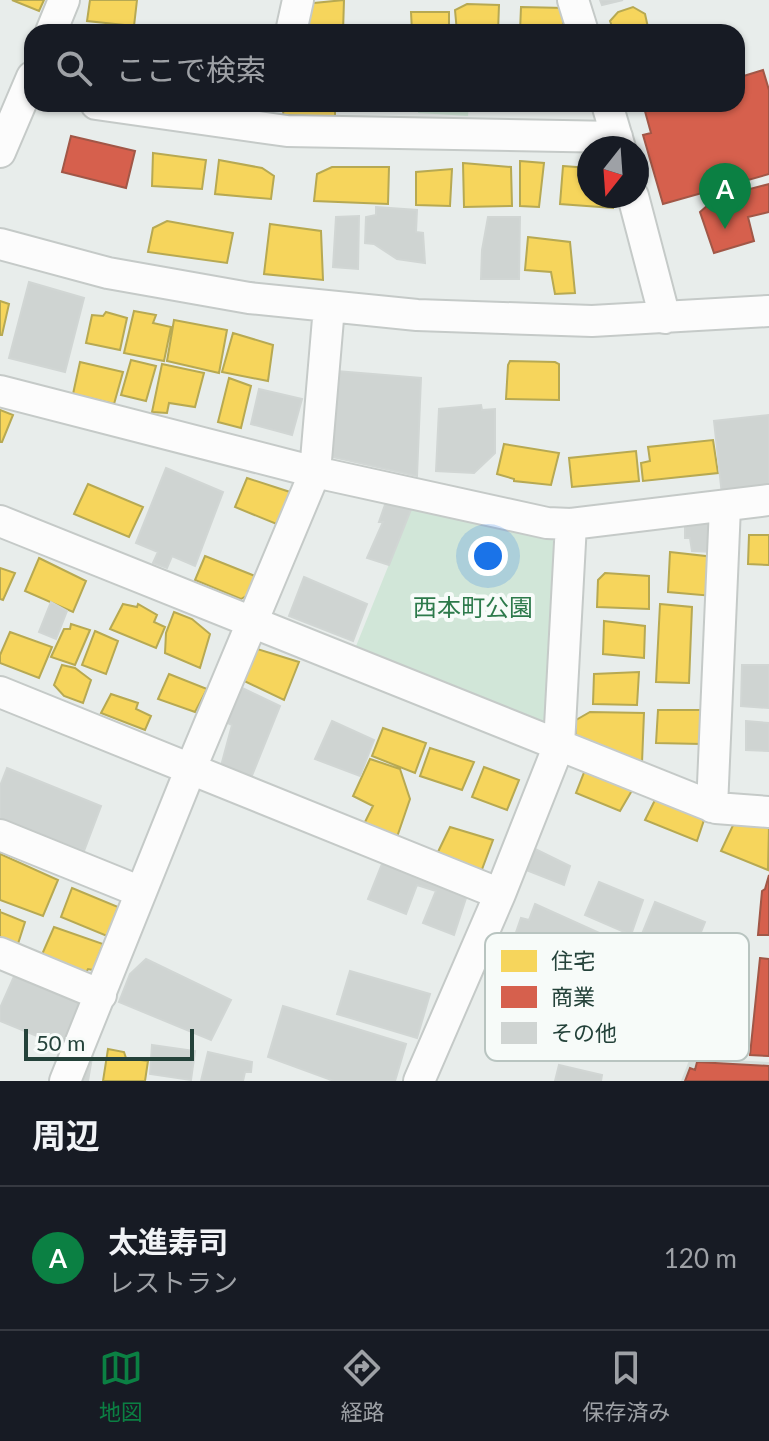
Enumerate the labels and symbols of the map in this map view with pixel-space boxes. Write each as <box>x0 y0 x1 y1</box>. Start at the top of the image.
north arrow <box>577 136 649 208</box>
pin: A <box>699 163 751 229</box>
your location <box>468 536 508 576</box>
park label: 西本町公園 <box>413 592 533 621</box>
legend <box>485 933 749 1061</box>
text: 住宅 <box>551 947 595 974</box>
text: 商業 <box>551 983 595 1010</box>
text: その他 <box>551 1019 617 1046</box>
scale bar <box>24 1025 194 1061</box>

